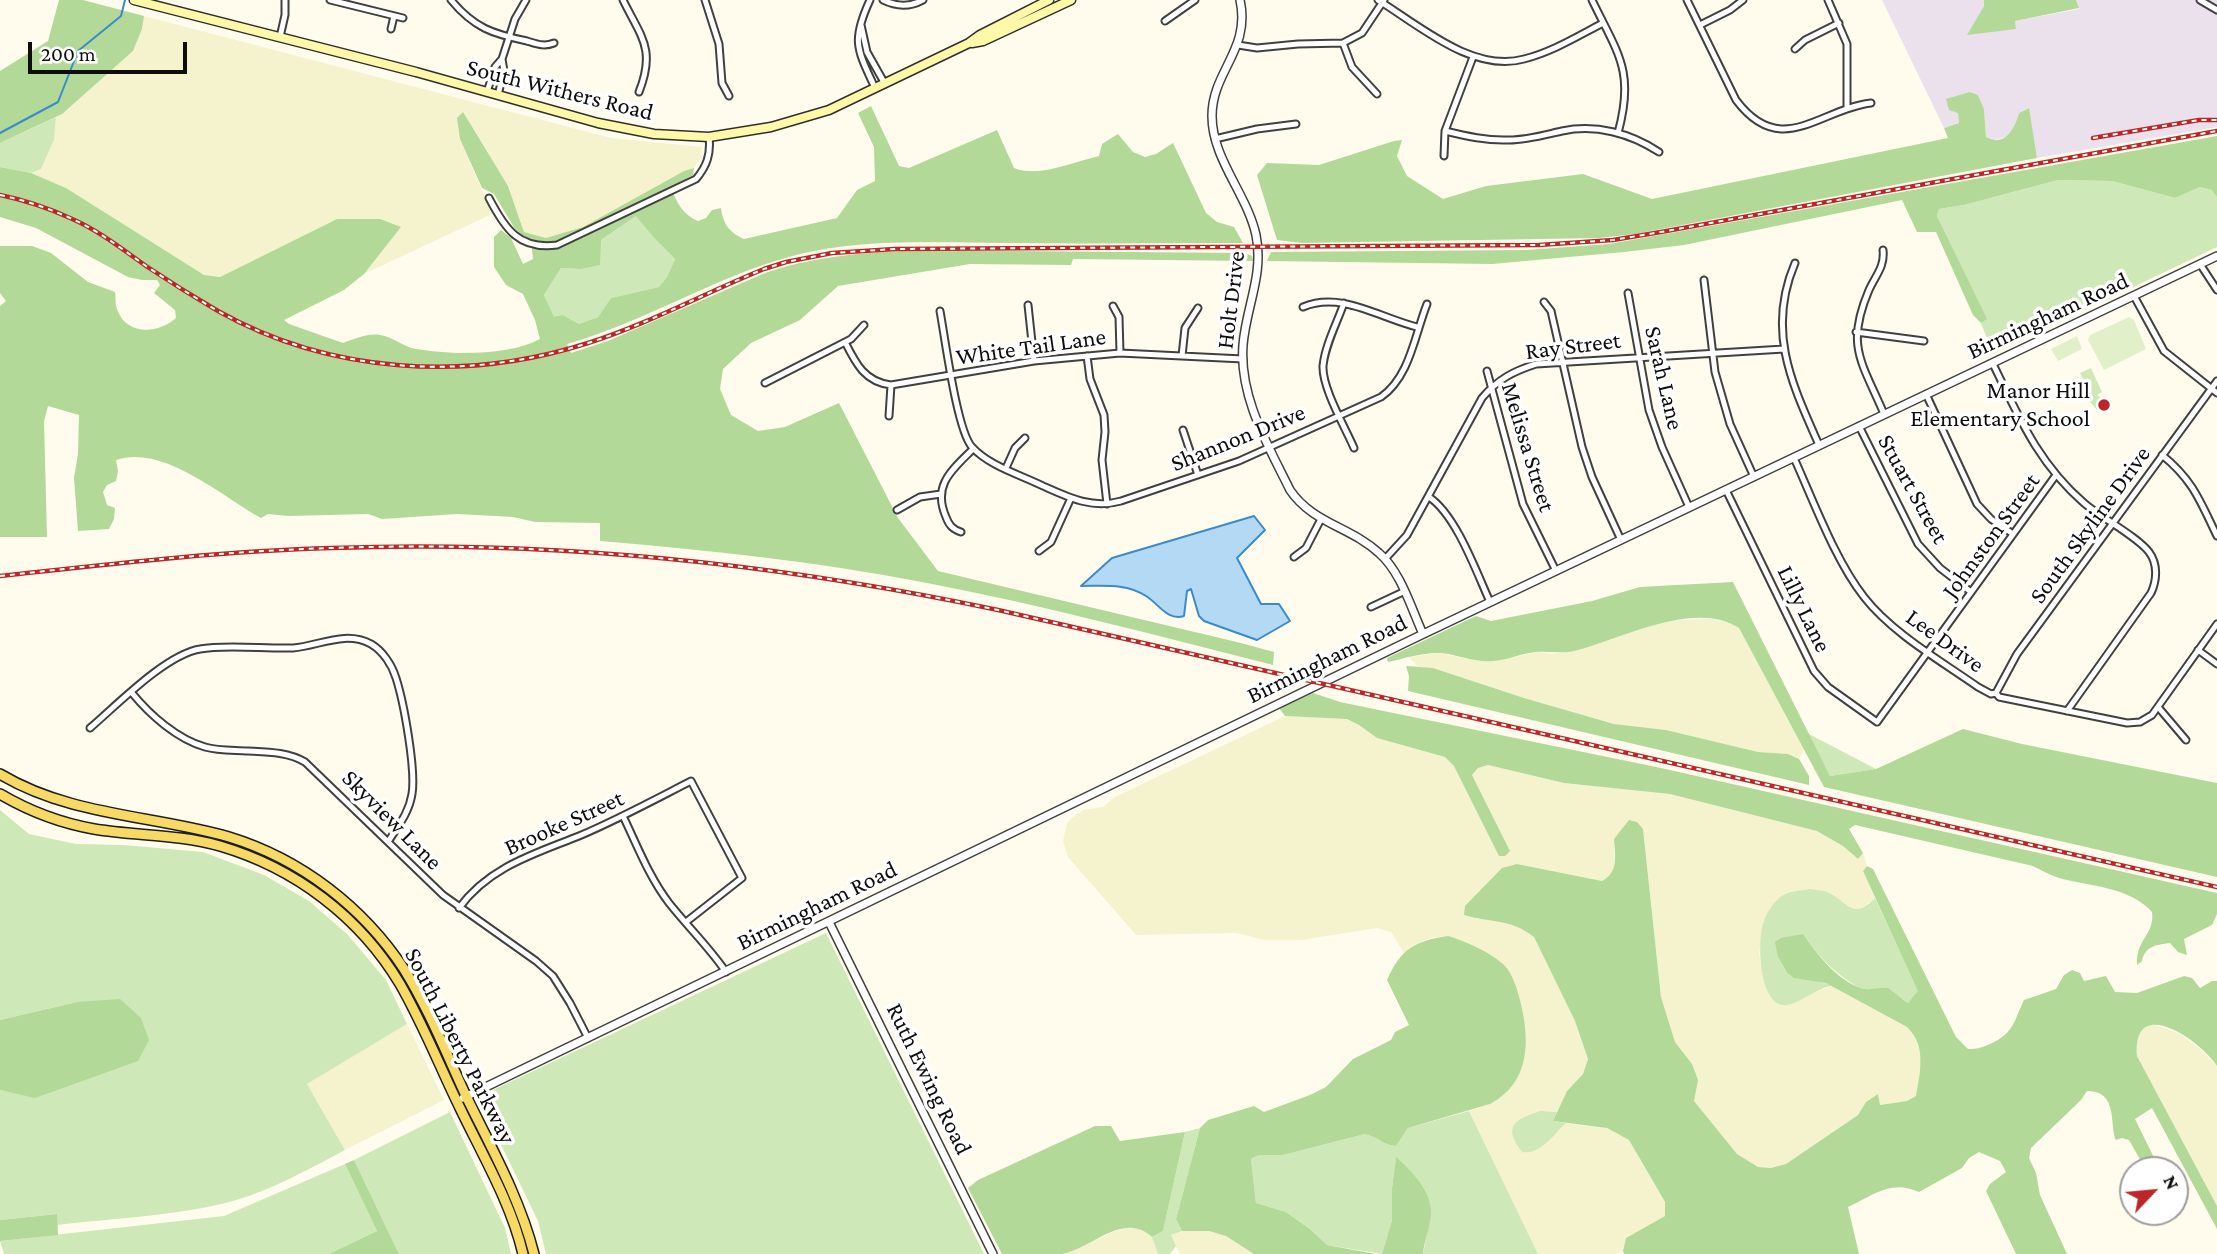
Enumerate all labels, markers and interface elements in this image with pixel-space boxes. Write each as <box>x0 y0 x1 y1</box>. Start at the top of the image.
scale bar <box>32 28 191 72</box>
text: 200 m <box>41 42 96 66</box>
street label: South Withers Road <box>464 53 656 127</box>
street label: Holt Drive <box>1211 249 1251 351</box>
street label: Birmingham Road <box>1963 266 2133 366</box>
street label: White Tail Lane <box>954 322 1108 372</box>
street label: Sarah Lane <box>1638 323 1690 433</box>
street label: Ray Street <box>1524 326 1622 366</box>
place label: Manor Hill Elementary School <box>1910 377 2090 433</box>
street label: Melissa Street <box>1495 379 1561 515</box>
marker: Manor Hill Elementary School <box>2096 397 2112 413</box>
street label: Shannon Drive <box>1167 398 1309 478</box>
street label: Stuart Street <box>1871 429 1955 549</box>
street label: South Skyline Drive <box>2023 441 2157 609</box>
street label: Johnston Street <box>1936 468 2046 604</box>
street label: Lilly Lane <box>1771 561 1837 657</box>
street label: Lee Drive <box>1900 603 1990 679</box>
street label: Birmingham Road <box>1242 608 1412 710</box>
street label: Skyview Lane <box>336 764 448 876</box>
street label: Brooke Street <box>500 784 628 862</box>
street label: Birmingham Road <box>732 855 902 957</box>
street label: South Liberty Parkway <box>398 943 522 1149</box>
street label: Ruth Ewing Road <box>880 998 978 1160</box>
north arrow <box>2119 1156 2189 1226</box>
text: N <box>2159 1172 2184 1193</box>

